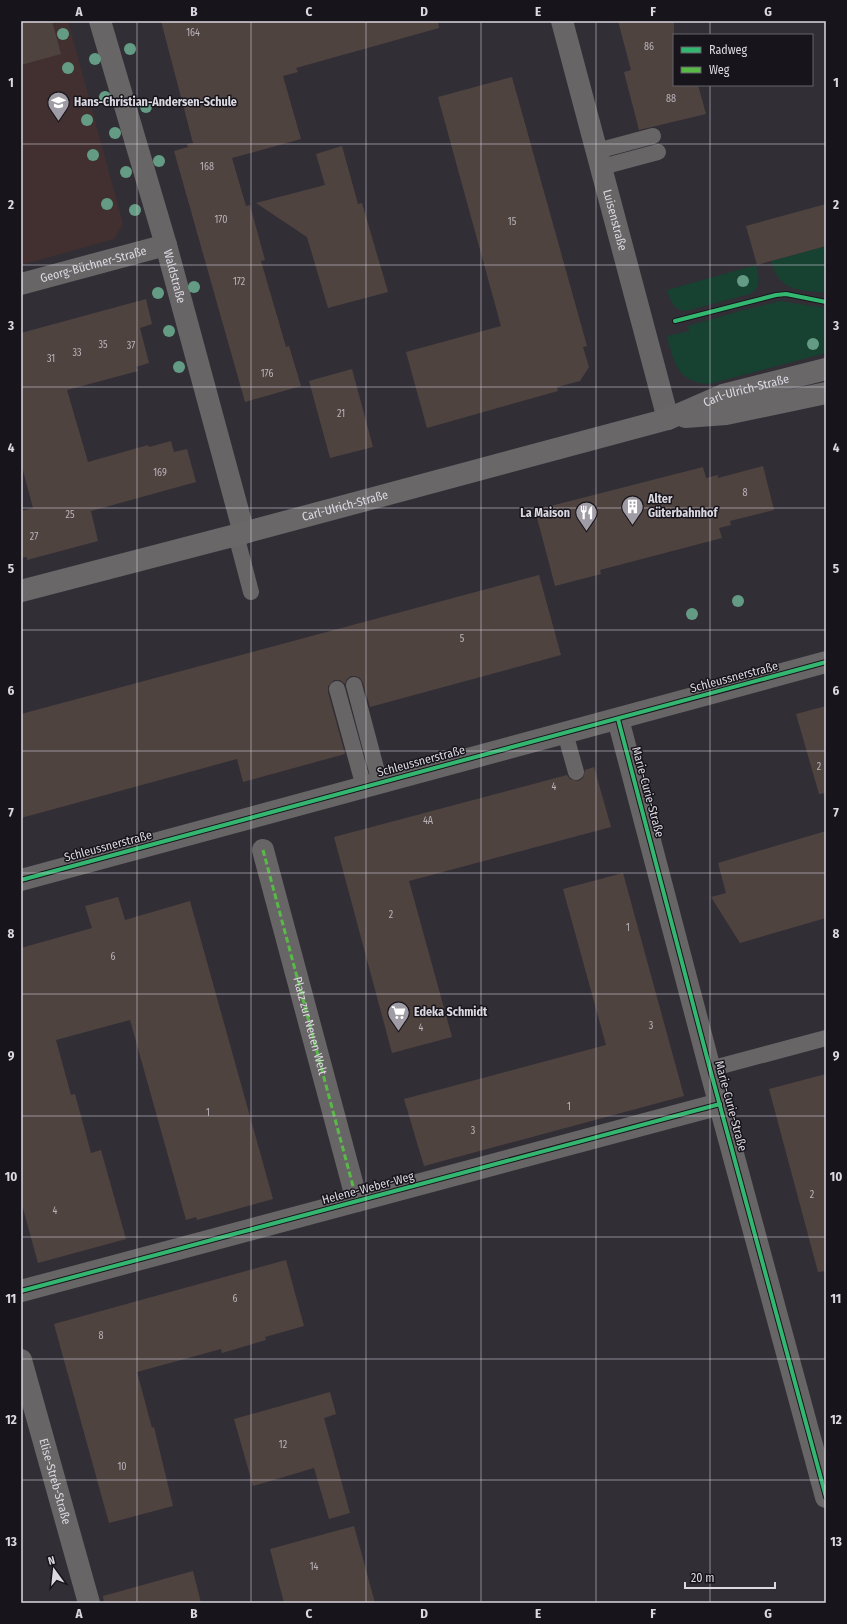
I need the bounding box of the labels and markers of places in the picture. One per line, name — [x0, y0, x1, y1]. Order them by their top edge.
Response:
school or university icon: Hans-Christian-Andersen-Schule — [45, 89, 71, 122]
place label: Hans-Christian-Andersen-Schule — [74, 95, 237, 109]
place label: Alter Güterbahnhof — [647, 492, 718, 520]
building icon: Alter Güterbahnhof — [619, 493, 645, 526]
restaurant icon: La Maison — [573, 500, 599, 533]
place label: La Maison — [520, 506, 570, 520]
supermarket icon: Edeka Schmidt — [386, 999, 412, 1032]
place label: Edeka Schmidt — [414, 1005, 488, 1019]

